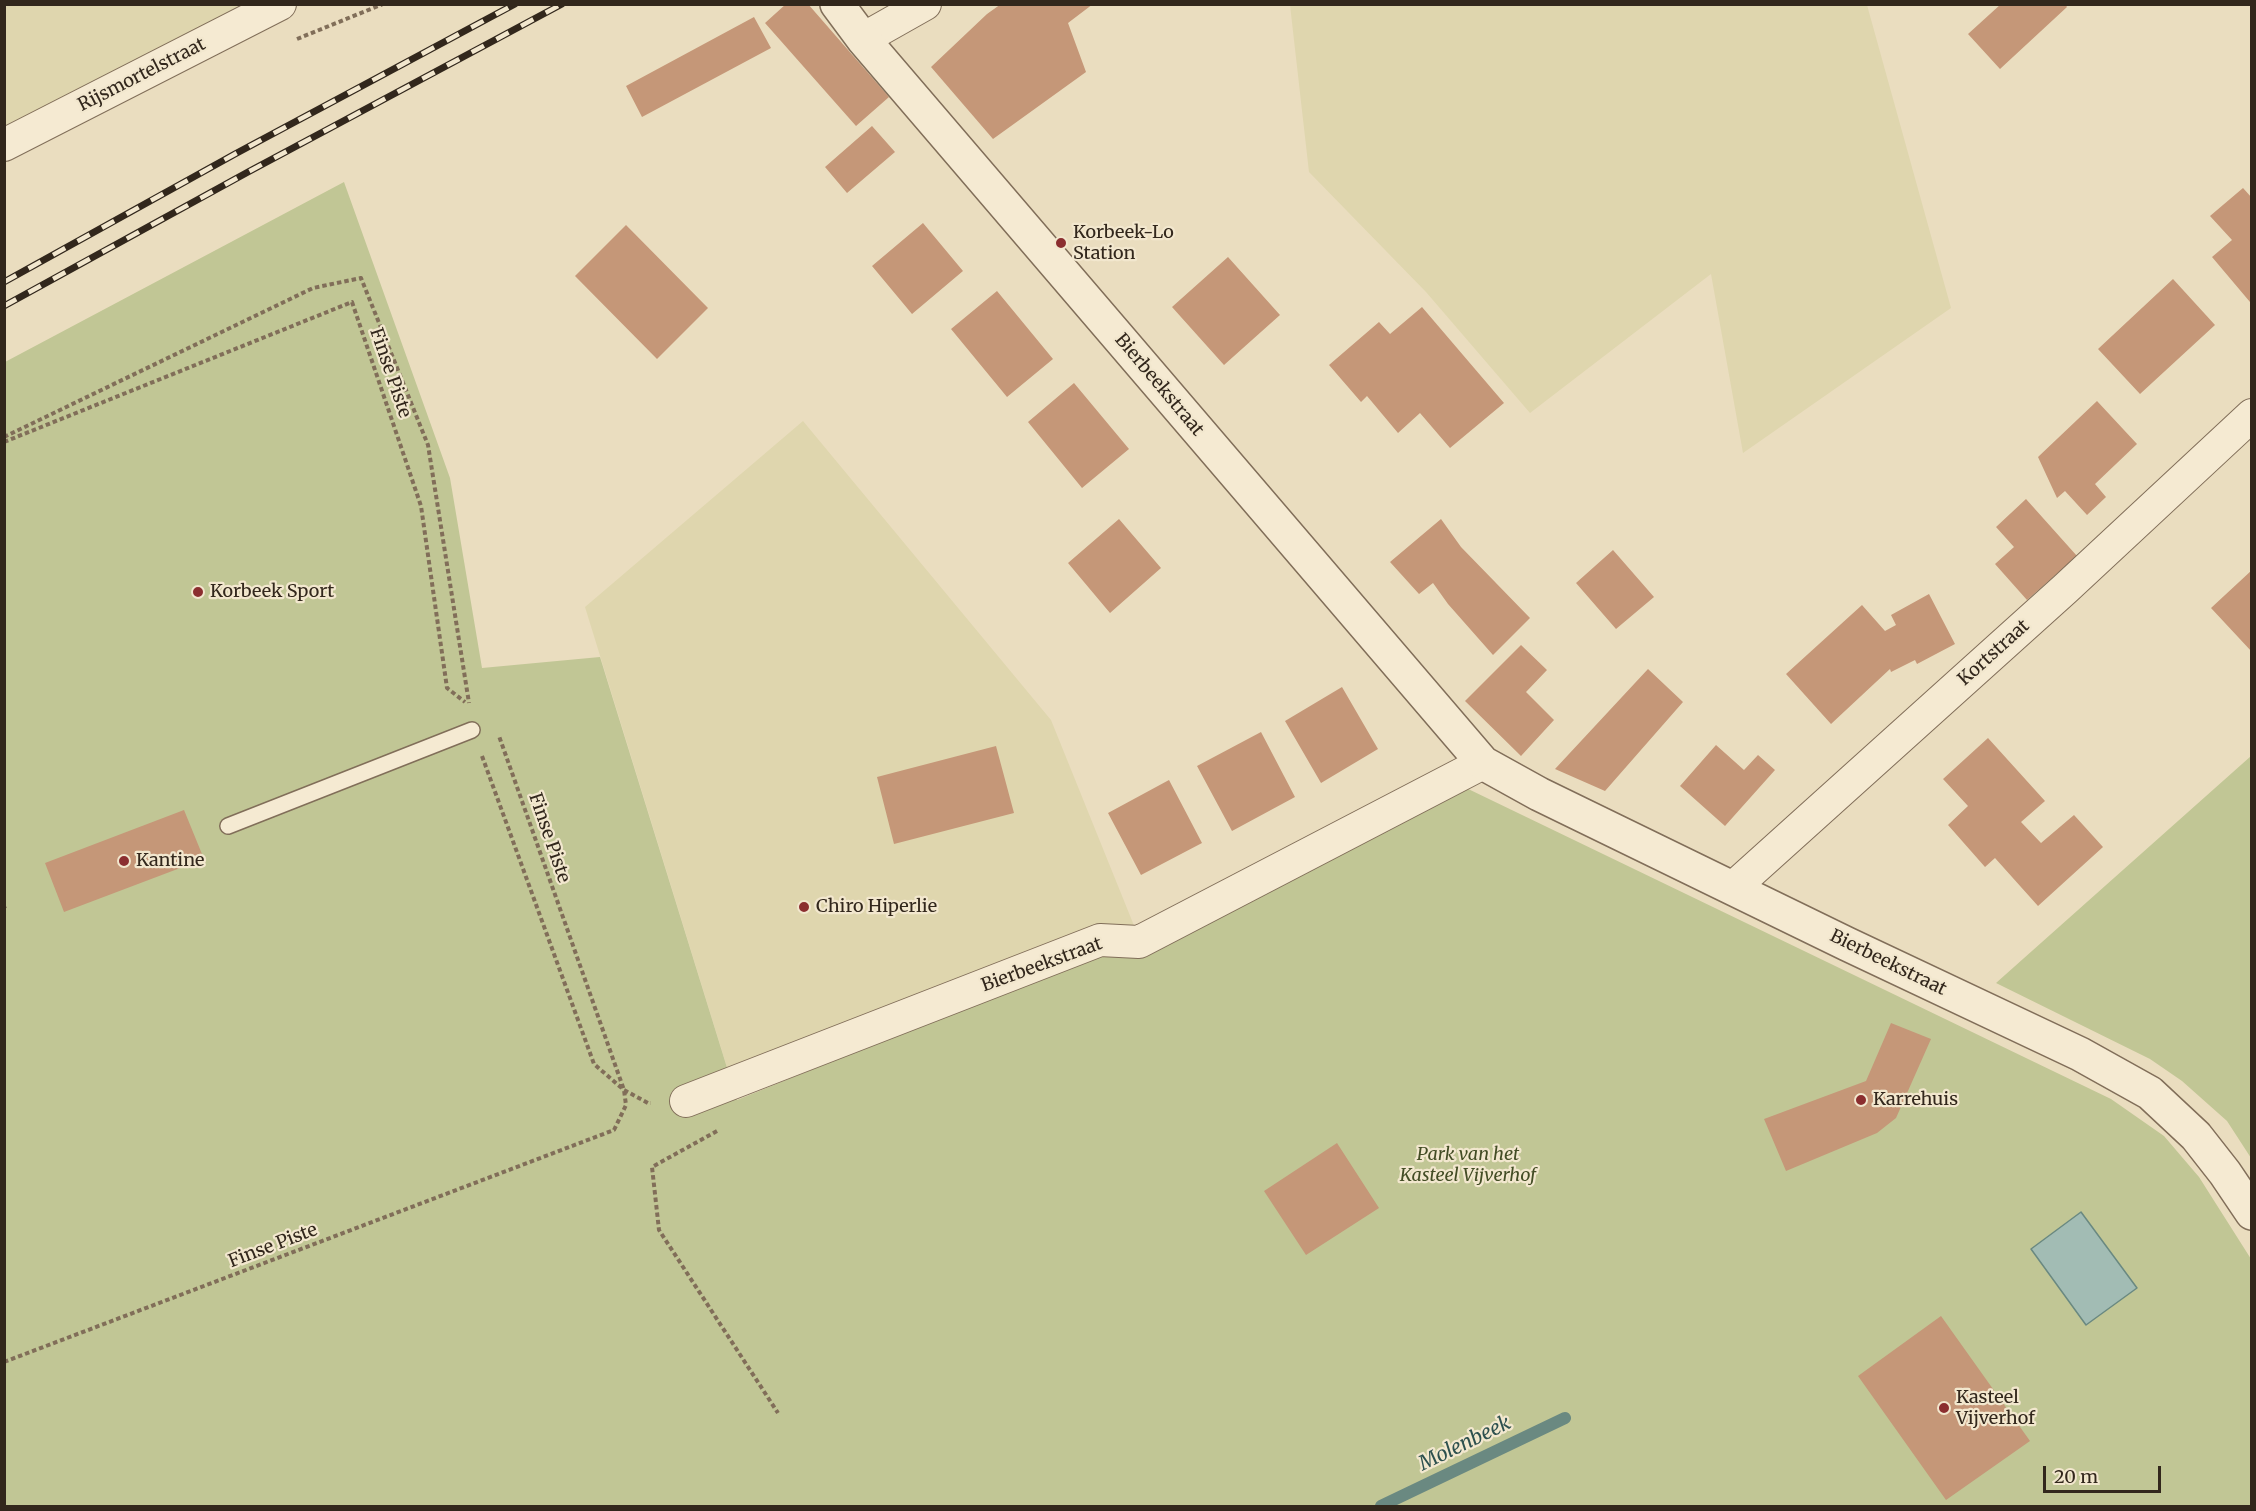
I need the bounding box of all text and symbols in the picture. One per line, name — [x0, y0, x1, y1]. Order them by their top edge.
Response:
street label: Rijsmortelstraat — [75, 34, 209, 116]
place label: Korbeek-Lo Station — [1073, 222, 1174, 264]
marker: Korbeek-Lo Station — [1054, 236, 1068, 250]
street label: Finse Piste — [365, 325, 415, 421]
street label: Bierbeekstraat — [1110, 329, 1208, 441]
place label: Korbeek Sport — [210, 581, 334, 603]
marker: Korbeek Sport — [191, 585, 205, 599]
street label: Kortstraat — [1954, 615, 2034, 691]
street label: Finse Piste — [524, 790, 574, 886]
place label: Kantine — [136, 850, 205, 872]
marker: Kantine — [117, 854, 131, 868]
place label: Chiro Hiperlie — [816, 896, 937, 918]
marker: Chiro Hiperlie — [797, 900, 811, 914]
street label: Bierbeekstraat — [1826, 925, 1950, 1001]
street label: Bierbeekstraat — [979, 933, 1105, 997]
place label: Karrehuis — [1873, 1089, 1958, 1111]
marker: Karrehuis — [1854, 1093, 1868, 1107]
park label: Park van het Kasteel Vijverhof — [1400, 1144, 1536, 1186]
street label: Finse Piste — [226, 1219, 320, 1273]
place label: Kasteel Vijverhof — [1956, 1387, 2035, 1430]
marker: Kasteel Vijverhof — [1937, 1401, 1951, 1415]
water label: Molenbeek — [1415, 1411, 1515, 1477]
scale bar — [2046, 1454, 2164, 1492]
text: 20 m — [2054, 1465, 2098, 1488]

